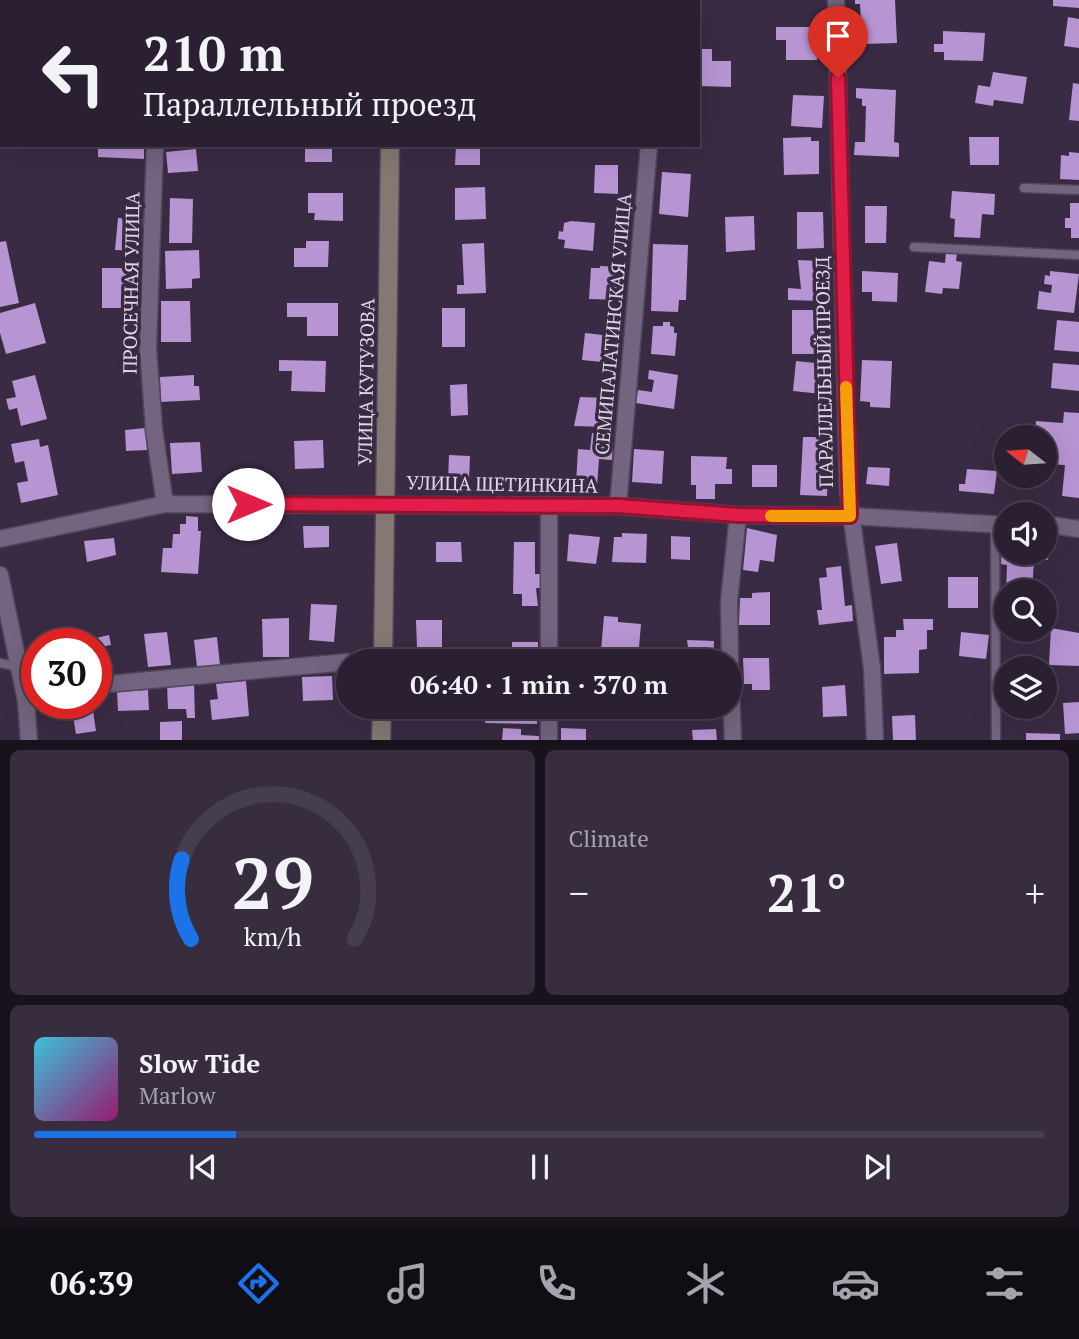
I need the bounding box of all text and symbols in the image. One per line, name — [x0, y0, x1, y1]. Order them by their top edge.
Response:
pin — [808, 6, 868, 78]
icon: arrive — [819, 17, 857, 55]
text: 210 m — [143, 20, 285, 85]
icon: left — [28, 28, 119, 119]
text: Параллельный проезд — [143, 83, 476, 125]
street label: ПРОСЕЧНАЯ УЛИЦА — [116, 192, 145, 374]
street label: СЕМИПАЛАТИНСКАЯ УЛИЦА — [589, 192, 636, 456]
street label: ПАРАЛЛЕЛЬНЫЙ ПРОЕЗД — [809, 256, 838, 488]
street label: УЛИЦА КУТУЗОВА — [352, 298, 379, 466]
north arrow — [994, 425, 1057, 488]
map controls — [994, 425, 1057, 719]
position arrow — [211, 467, 285, 541]
street label: УЛИЦА ЩЕТИНКИНА — [406, 469, 598, 498]
button: sound — [994, 502, 1057, 565]
button: search — [994, 579, 1057, 642]
speed limit sign: 30 — [21, 628, 112, 719]
button: layers — [994, 656, 1057, 719]
text: 06:40 · 1 min · 370 m — [410, 667, 668, 701]
text: Climate — [569, 823, 649, 854]
text: 29 — [231, 833, 313, 930]
text: 21° — [767, 858, 847, 927]
text: − — [569, 868, 589, 918]
text: + — [1025, 868, 1045, 918]
text: km/h — [243, 919, 301, 952]
text: Slow Tide — [139, 1046, 260, 1080]
text: Marlow — [139, 1080, 216, 1111]
icon: previous — [184, 1148, 222, 1186]
icon: pause — [521, 1148, 559, 1186]
icon: next — [858, 1148, 896, 1186]
icon: directions — [234, 1259, 283, 1308]
icon: music — [383, 1259, 432, 1308]
icon: phone — [532, 1259, 581, 1308]
icon: climate — [681, 1259, 730, 1308]
icon: car — [831, 1259, 880, 1308]
icon: filters — [980, 1259, 1029, 1308]
text: 06:39 — [50, 1262, 133, 1304]

